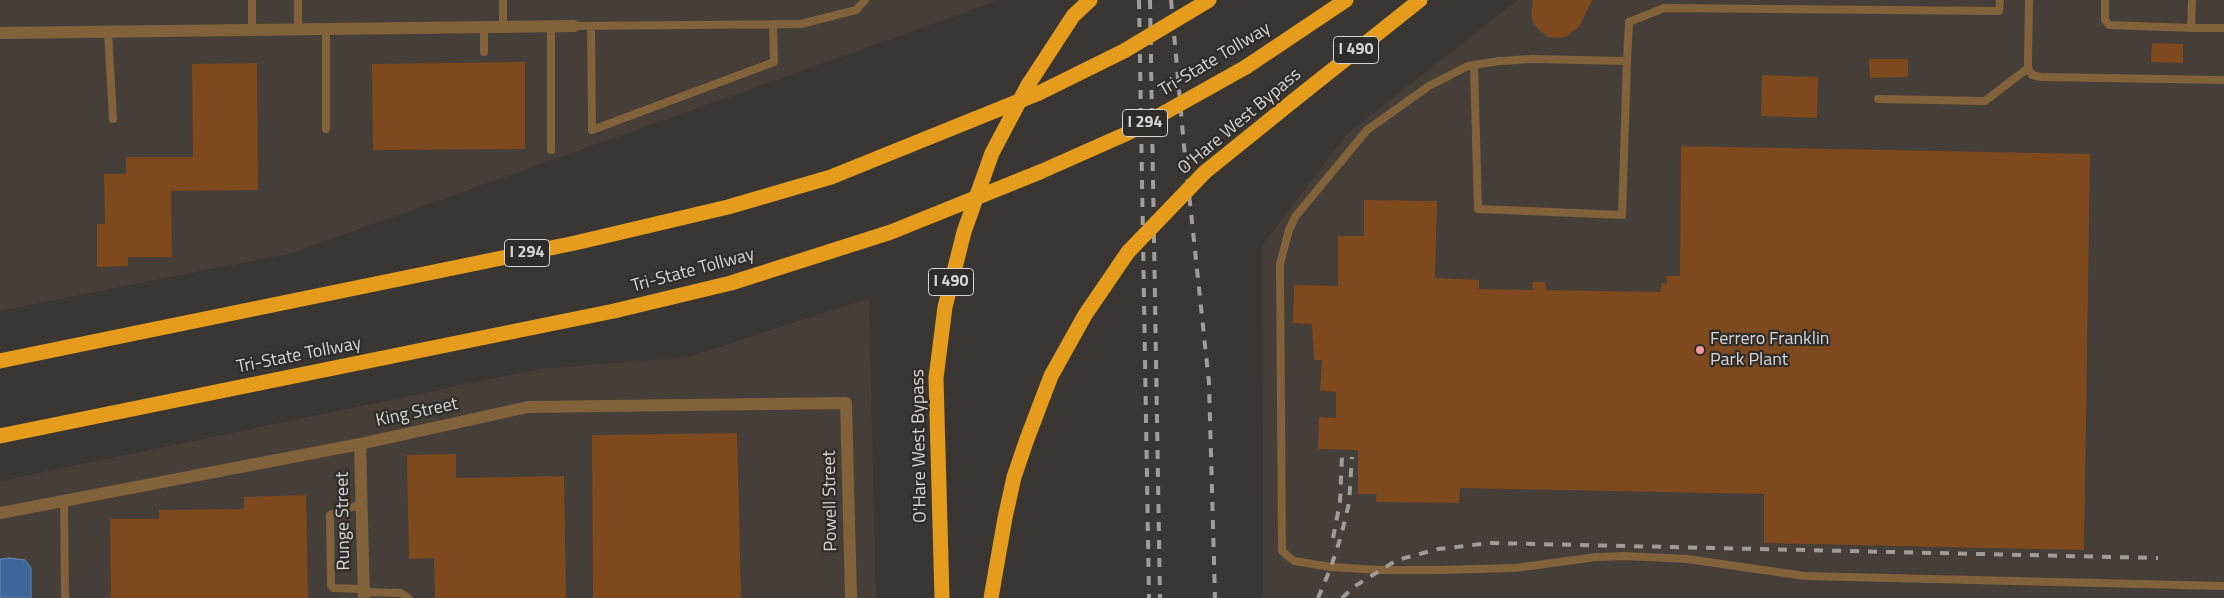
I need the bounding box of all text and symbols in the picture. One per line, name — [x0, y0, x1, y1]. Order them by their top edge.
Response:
street label: Tri-State Tollway — [1155, 18, 1275, 102]
road number: I 490 — [1334, 36, 1378, 64]
street label: O'Hare West Bypass — [1174, 64, 1306, 180]
road number: I 294 — [1122, 110, 1168, 136]
road number: I 294 — [504, 240, 550, 266]
street label: Tri-State Tollway — [629, 244, 757, 298]
road number: I 490 — [928, 268, 974, 296]
place label: Ferrero Franklin Park Plant — [1710, 329, 1830, 372]
street label: Tri-State Tollway — [235, 333, 363, 379]
marker: Ferrero Franklin Park Plant — [1694, 344, 1706, 356]
street label: O'Hare West Bypass — [908, 369, 932, 523]
street label: King Street — [374, 394, 460, 432]
street label: Powell Street — [819, 450, 843, 552]
street label: Runge Street — [332, 471, 356, 571]

